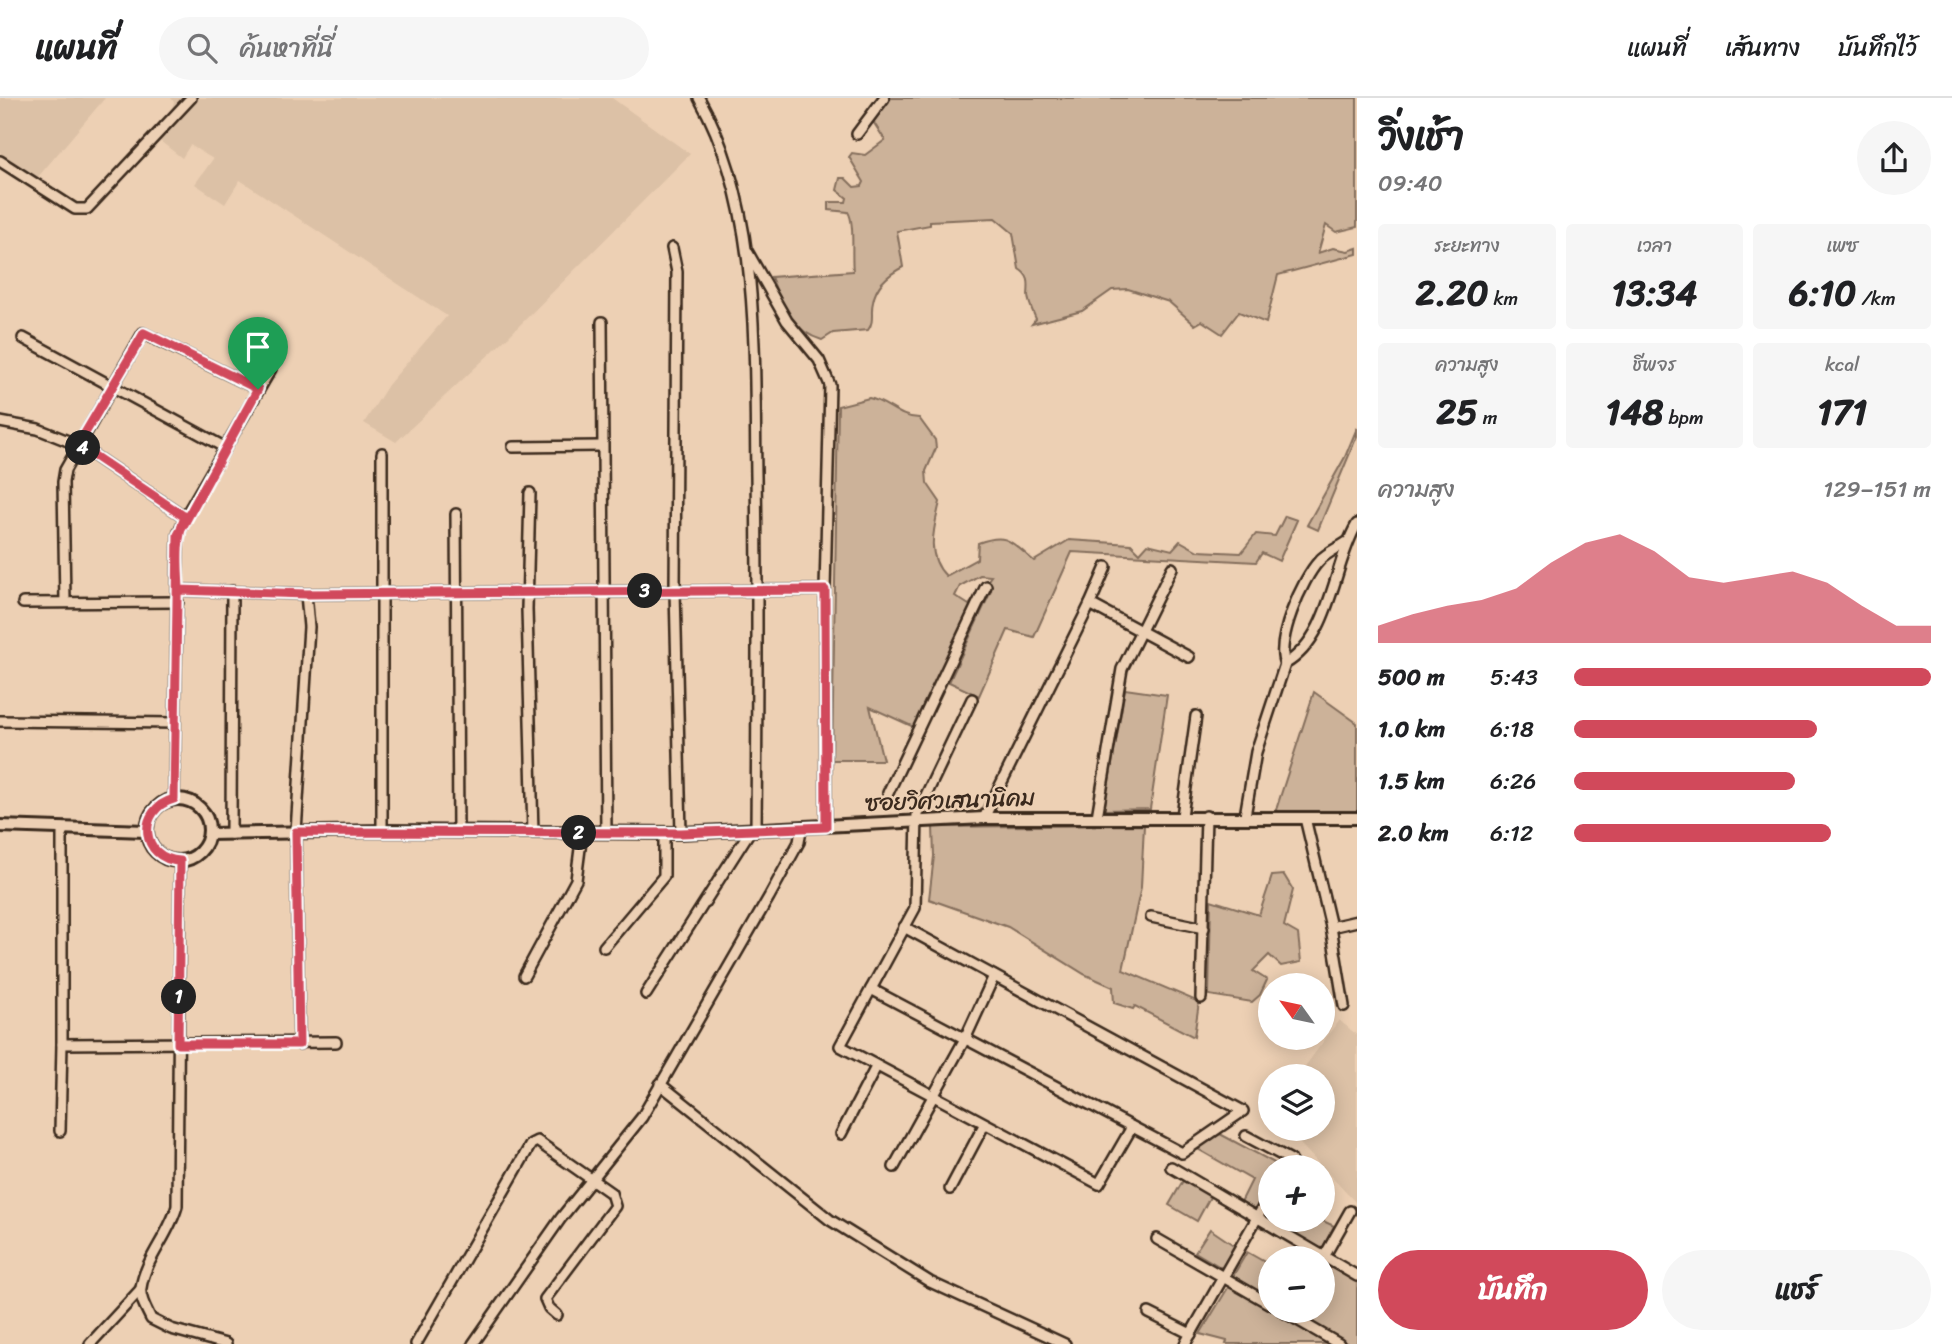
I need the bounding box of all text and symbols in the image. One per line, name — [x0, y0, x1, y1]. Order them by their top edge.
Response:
search box — [159, 17, 649, 80]
text: แผนที่ — [35, 19, 117, 77]
text: ค้นหาที่นี่ — [239, 25, 333, 71]
text: แผนที่ — [1627, 27, 1687, 69]
text: เส้นทาง — [1725, 27, 1800, 69]
text: บันทึกไว้ — [1838, 27, 1917, 69]
icon: search — [183, 29, 221, 67]
text: วิ่งเช้า — [1378, 103, 1464, 170]
button: share — [1857, 121, 1931, 195]
text: 09:40 — [1378, 163, 1443, 204]
text: ระยะทาง — [1434, 229, 1499, 262]
text: เวลา — [1637, 229, 1672, 262]
text: เพซ — [1826, 229, 1858, 262]
text: 2.20 — [1415, 262, 1489, 324]
text: 13:34 — [1612, 262, 1697, 324]
text: 6:10 — [1789, 262, 1856, 324]
text: km — [1489, 282, 1518, 315]
text: /km — [1856, 282, 1895, 315]
pin — [228, 317, 288, 389]
icon: arrive — [239, 328, 277, 366]
text: ความสูง — [1435, 348, 1498, 381]
text: ชีพจร — [1633, 348, 1676, 381]
text: kcal — [1825, 348, 1859, 381]
text: 25 — [1436, 381, 1478, 443]
text: 148 — [1605, 381, 1663, 443]
text: 171 — [1817, 381, 1867, 443]
text: m — [1478, 401, 1497, 434]
text: bpm — [1663, 401, 1703, 434]
pin: 4 — [66, 430, 100, 466]
text: 4 — [77, 431, 88, 464]
text: ความสูง — [1378, 469, 1454, 510]
text: 129–151 m — [1823, 469, 1931, 510]
pin: 3 — [628, 574, 662, 608]
text: 3 — [639, 574, 650, 607]
text: 500 m — [1378, 657, 1445, 698]
text: 5:43 — [1490, 657, 1538, 698]
text: 1.0 km — [1378, 709, 1445, 750]
text: 6:18 — [1490, 709, 1534, 750]
text: 1.5 km — [1378, 761, 1445, 802]
text: 6:26 — [1490, 761, 1536, 802]
street label: ซอยวิศวเสนานิคม — [864, 777, 1036, 824]
text: 2.0 km — [1378, 813, 1449, 854]
text: 6:12 — [1490, 813, 1533, 854]
pin: 2 — [562, 816, 596, 850]
text: 2 — [573, 816, 584, 849]
north arrow — [1258, 973, 1335, 1050]
map controls — [1258, 973, 1335, 1323]
pin: 1 — [162, 979, 196, 1014]
text: 1 — [174, 980, 183, 1013]
button: layers — [1258, 1064, 1335, 1141]
button: + — [1258, 1155, 1335, 1232]
button: − — [1258, 1246, 1335, 1323]
button: บันทึก — [1378, 1250, 1648, 1330]
button: แชร์ — [1662, 1250, 1931, 1330]

